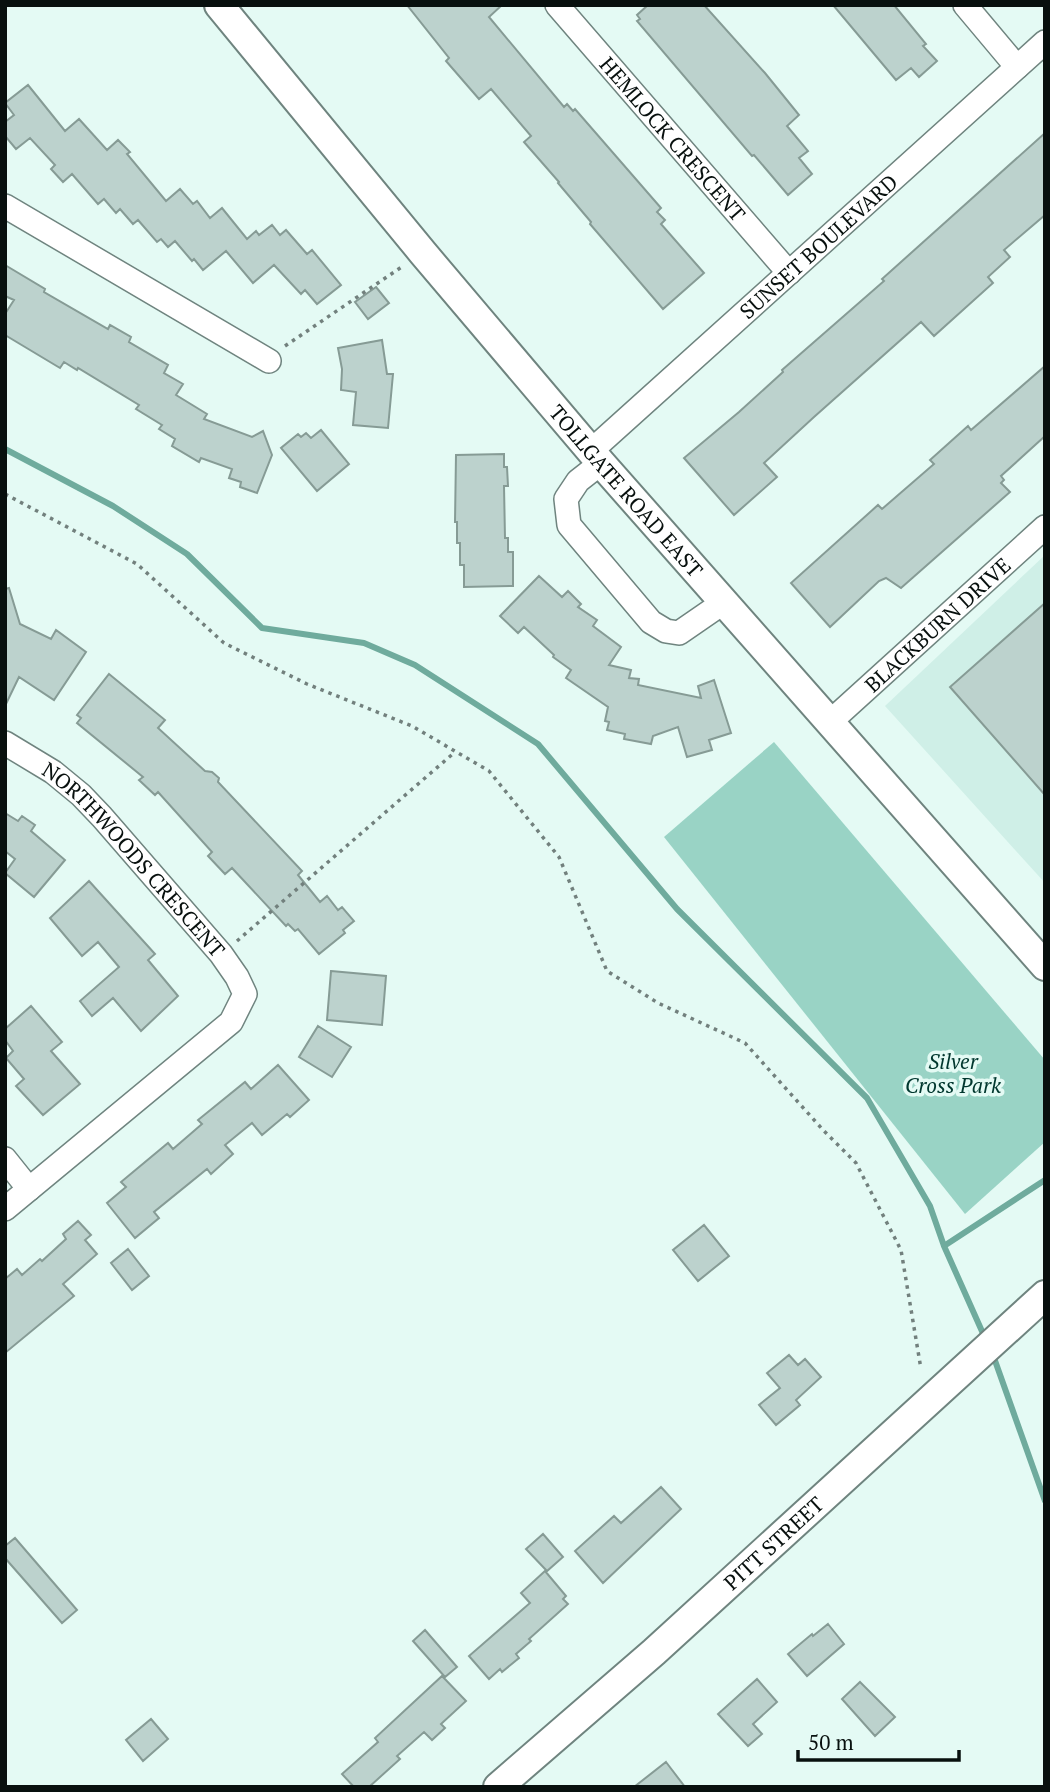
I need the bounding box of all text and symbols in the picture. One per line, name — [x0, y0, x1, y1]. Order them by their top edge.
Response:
street label: HEMLOCK CRESCENT — [594, 51, 752, 227]
street label: SUNSET BOULEVARD — [733, 168, 903, 325]
street label: TOLLGATE ROAD EAST — [543, 399, 709, 583]
street label: BLACKBURN DRIVE — [858, 551, 1016, 698]
street label: NORTHWOODS CRESCENT — [37, 755, 231, 963]
park label: Silver Cross Park — [905, 1047, 1002, 1099]
street label: PITT STREET — [717, 1490, 829, 1596]
scale bar — [798, 1718, 959, 1762]
text: 50 m — [808, 1728, 854, 1756]

